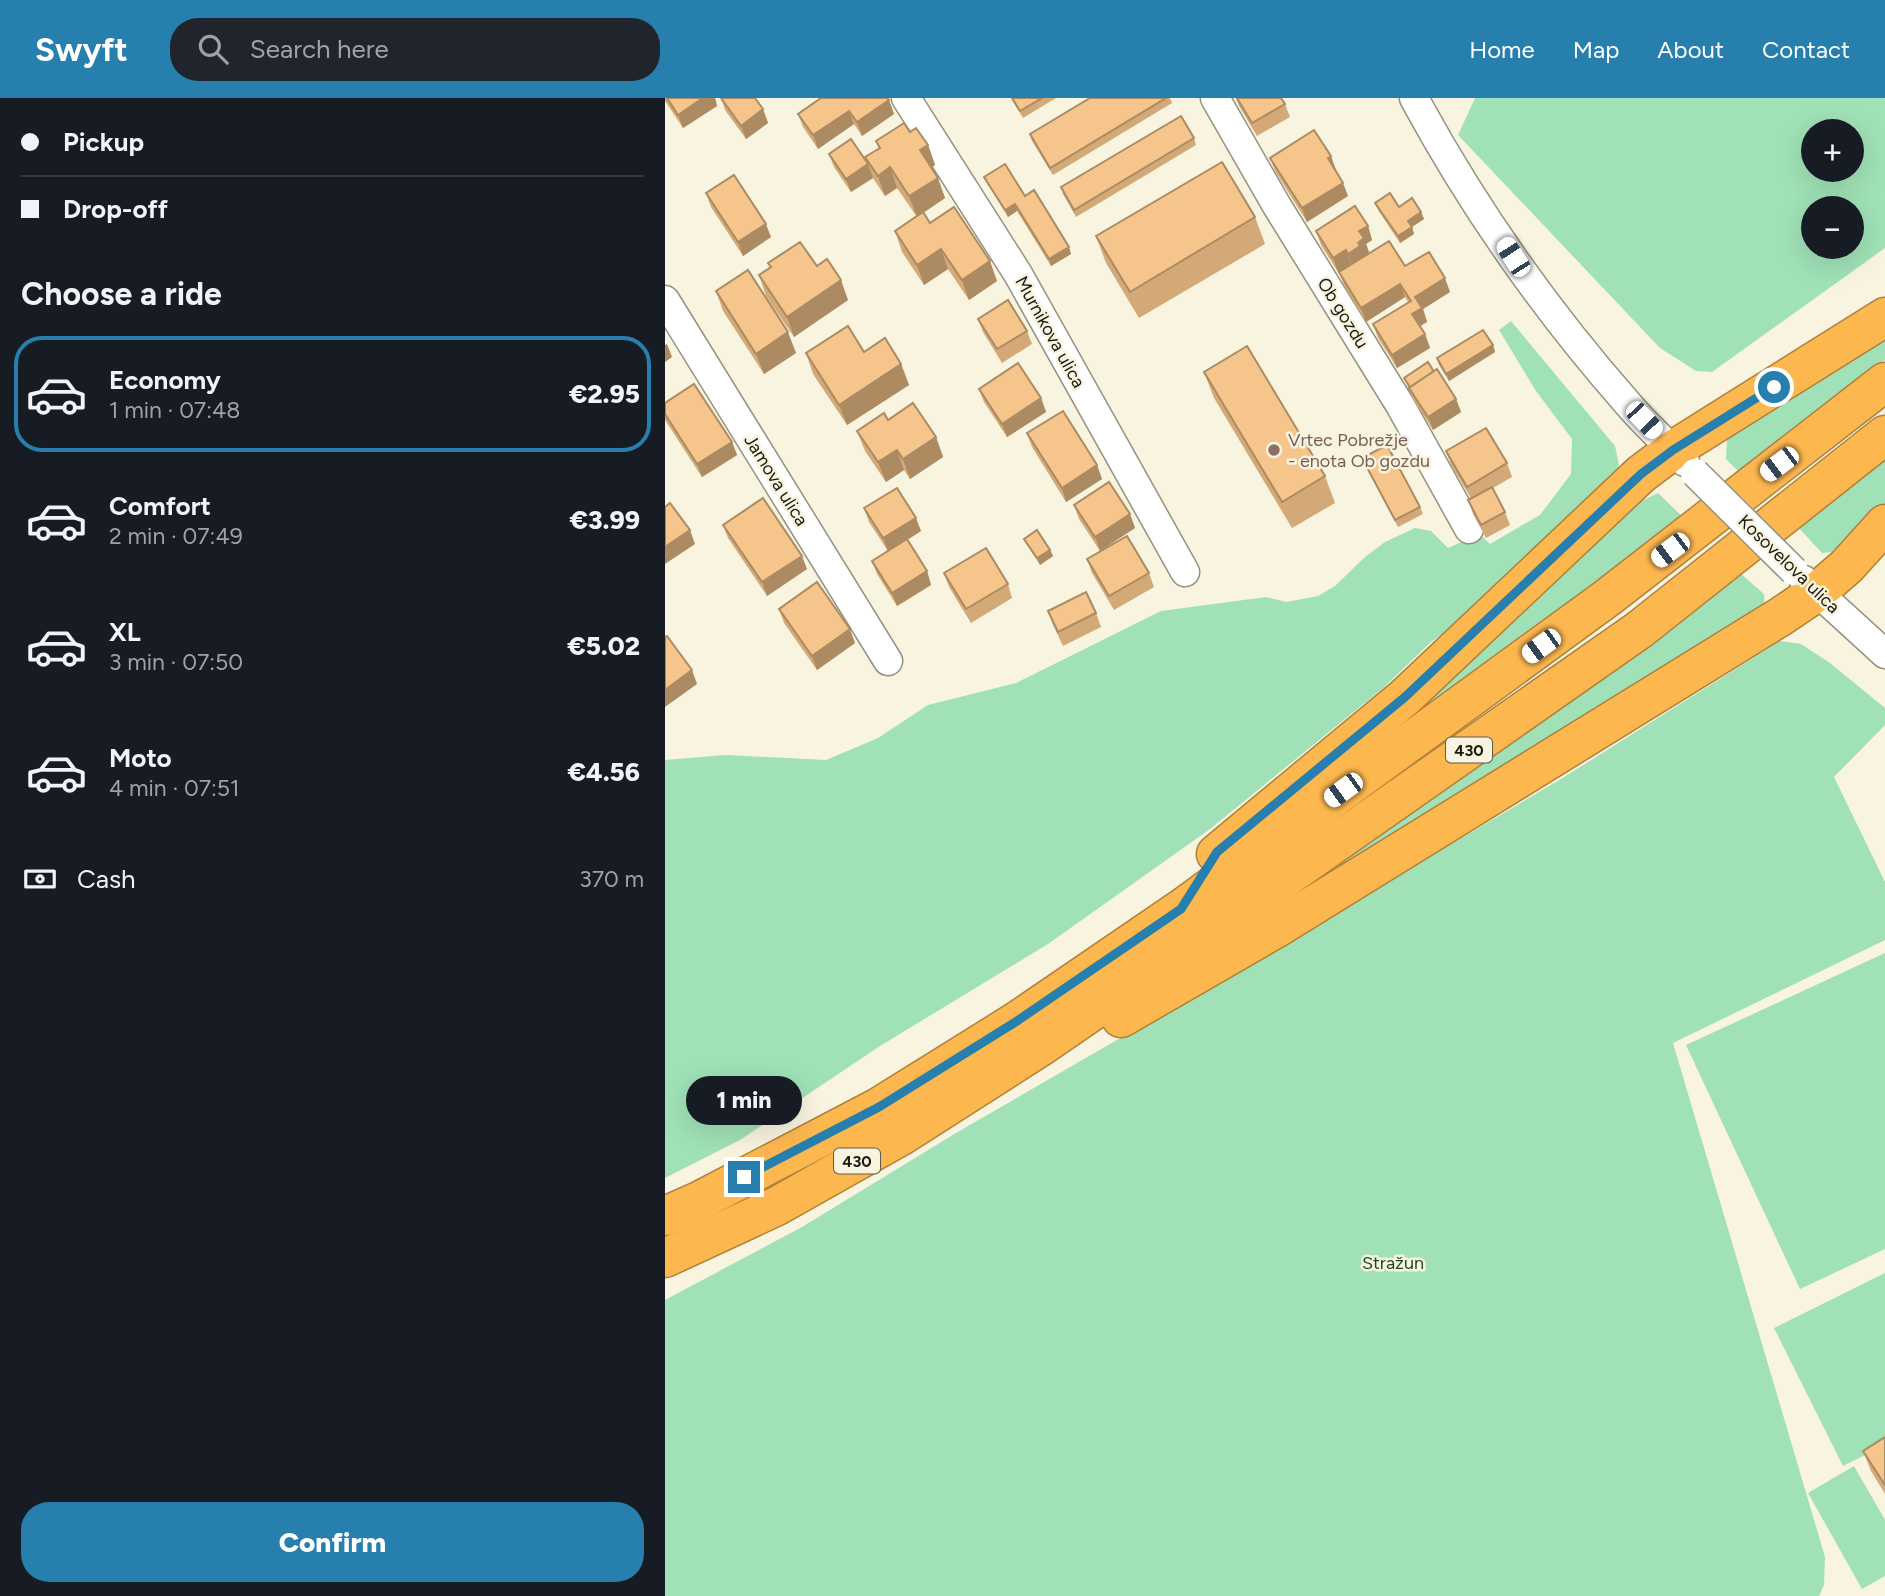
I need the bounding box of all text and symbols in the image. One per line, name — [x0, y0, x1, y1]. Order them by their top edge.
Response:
search box — [170, 18, 660, 81]
text: Swyft — [35, 30, 128, 69]
icon: search — [194, 30, 232, 68]
text: Search here — [250, 33, 389, 65]
text: Home — [1469, 35, 1535, 64]
text: Map — [1573, 35, 1619, 64]
text: About — [1657, 35, 1724, 64]
text: Contact — [1762, 35, 1850, 64]
map controls — [1801, 119, 1864, 259]
button: + — [1801, 119, 1864, 182]
text: Pickup — [63, 126, 144, 158]
text: Drop-off — [63, 193, 168, 225]
button: − — [1801, 196, 1864, 259]
car — [1493, 234, 1534, 280]
street label: Murnikova ulica — [1010, 272, 1090, 392]
street label: Ob gozdu — [1313, 274, 1373, 352]
text: Choose a ride — [21, 275, 222, 313]
icon: car — [25, 363, 88, 426]
text: Economy — [109, 364, 221, 396]
route start — [1758, 371, 1790, 403]
text: €2.95 — [569, 378, 640, 410]
text: 1 min · 07:48 — [109, 396, 240, 424]
car — [1622, 398, 1667, 442]
place label: Vrtec Pobrežje - enota Ob gozdu — [1288, 429, 1430, 472]
street label: Jamova ulica — [739, 430, 813, 530]
marker: Vrtec Pobrežje - enota Ob gozdu — [1266, 442, 1282, 458]
car — [1756, 443, 1803, 485]
icon: car — [25, 489, 88, 552]
text: Comfort — [109, 490, 211, 522]
text: €3.99 — [570, 504, 640, 536]
street label: Kosovelova ulica — [1734, 510, 1844, 618]
text: 2 min · 07:49 — [109, 522, 243, 550]
car — [1647, 529, 1694, 571]
icon: car — [25, 615, 88, 678]
text: XL — [109, 616, 141, 648]
car — [1518, 625, 1565, 667]
text: €5.02 — [567, 630, 640, 662]
text: 3 min · 07:50 — [109, 648, 243, 676]
road number: 430 — [1446, 737, 1492, 762]
icon: car — [25, 741, 88, 804]
text: Moto — [109, 742, 172, 774]
text: €4.56 — [568, 756, 640, 788]
car — [1320, 769, 1367, 811]
text: 4 min · 07:51 — [109, 774, 240, 802]
icon: cash — [21, 860, 59, 898]
text: Cash — [77, 863, 136, 895]
text: 370 m — [579, 865, 644, 893]
callout: 1 min — [686, 1076, 802, 1124]
text: 1 min — [717, 1086, 771, 1114]
road number: 430 — [834, 1148, 880, 1174]
route end — [728, 1161, 760, 1193]
park label: Stražun — [1362, 1252, 1424, 1274]
button: Confirm — [21, 1502, 644, 1582]

